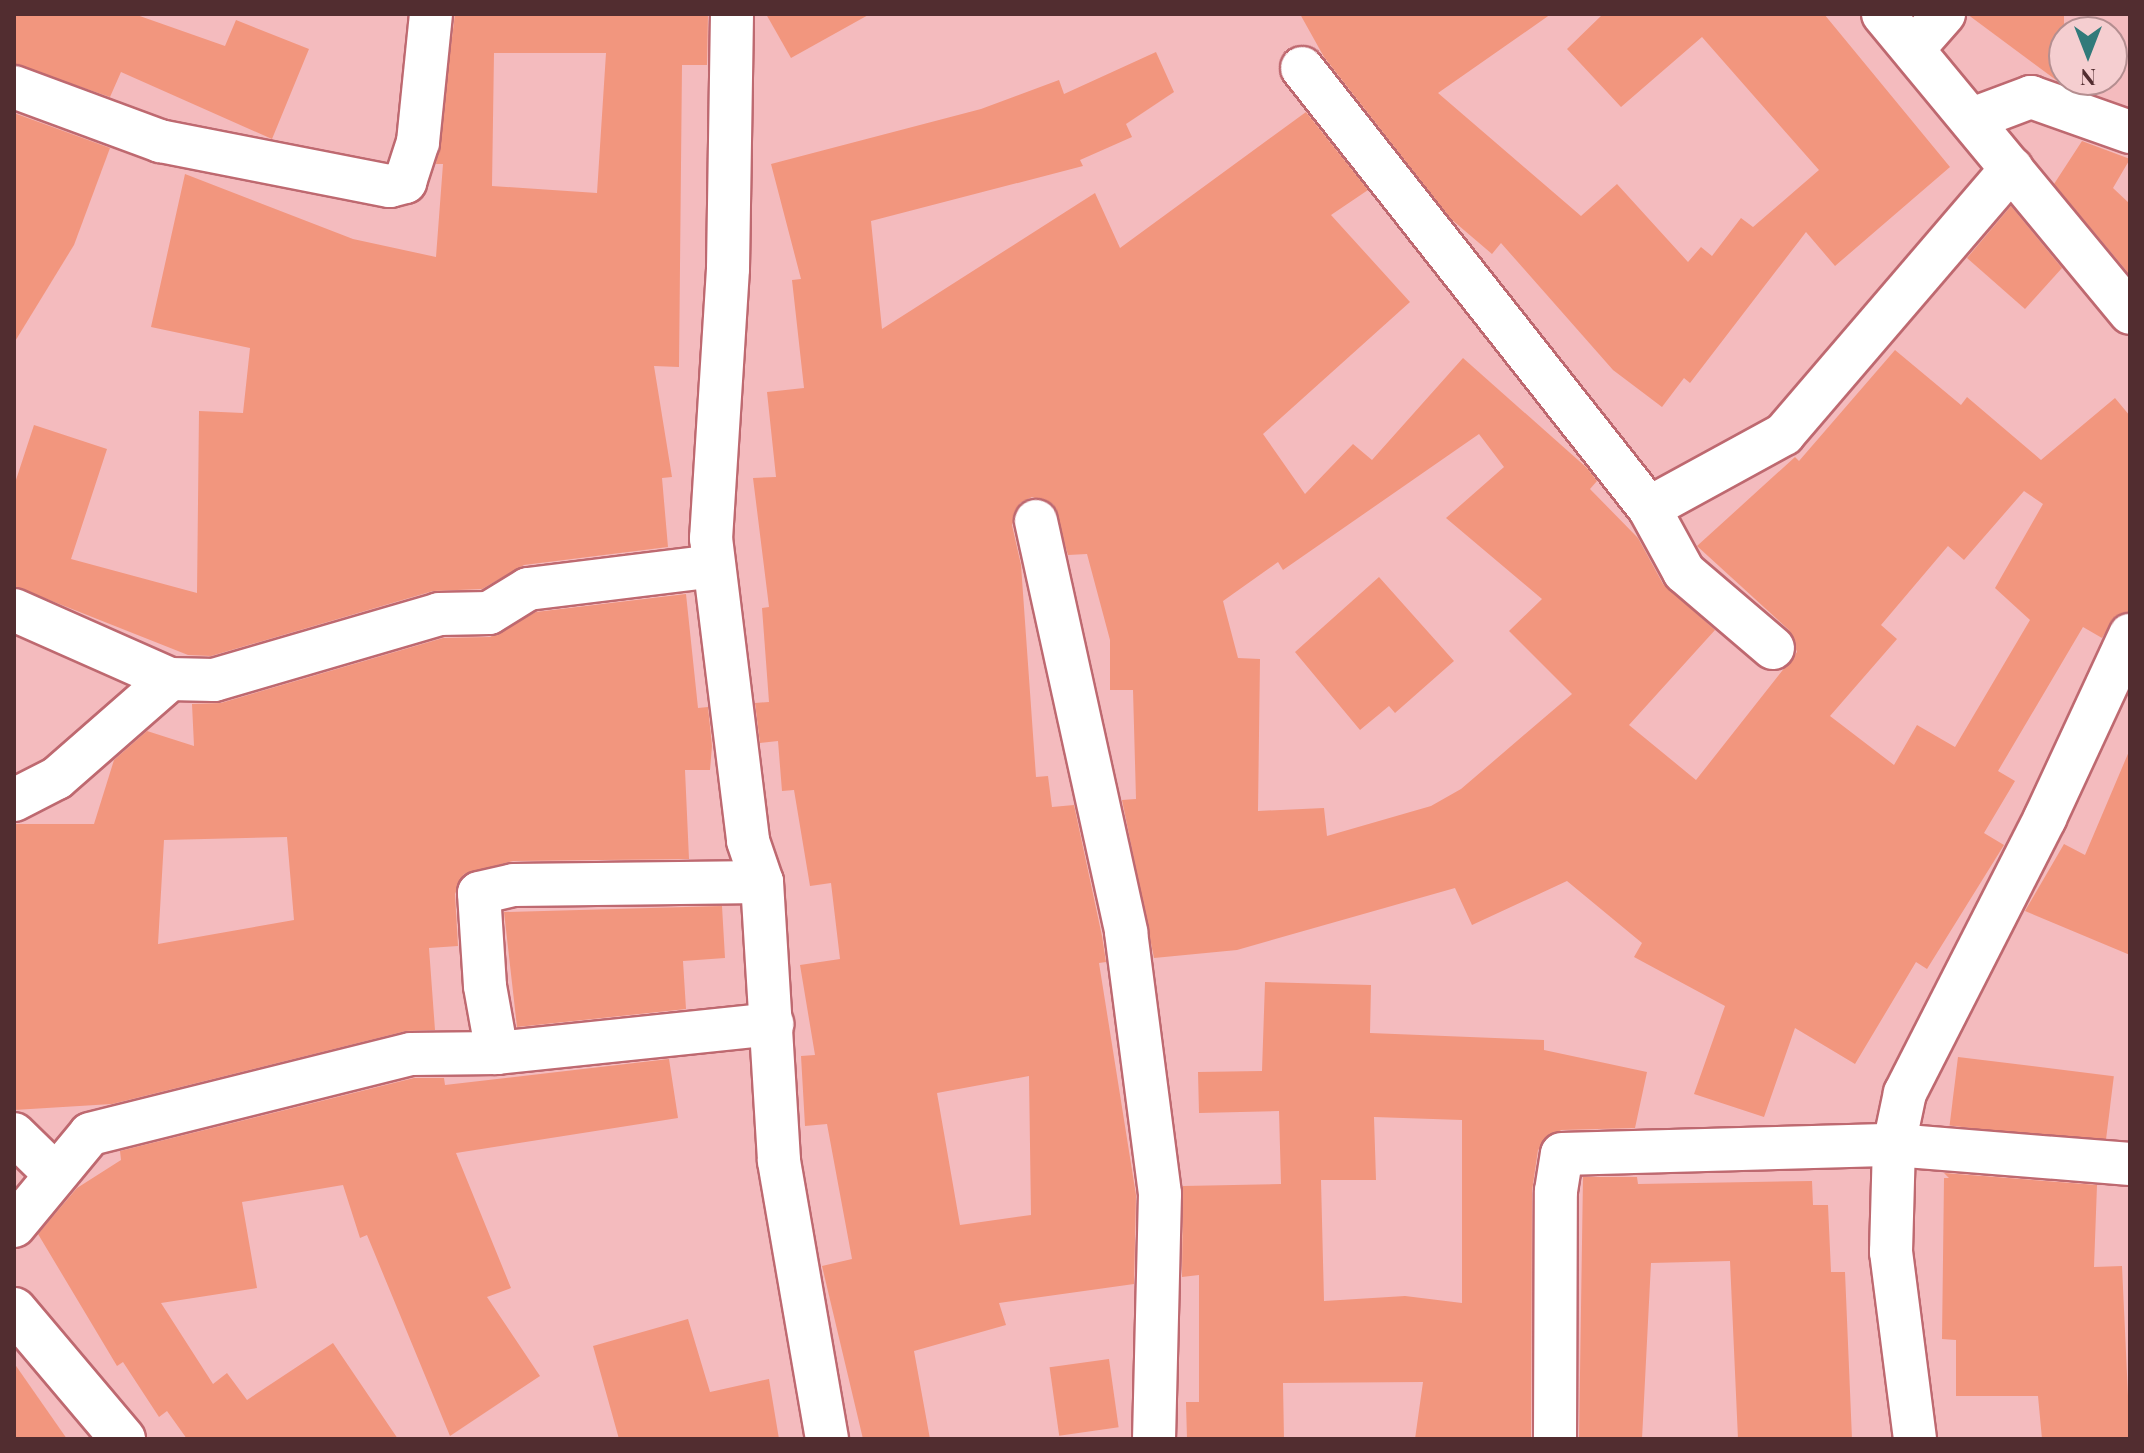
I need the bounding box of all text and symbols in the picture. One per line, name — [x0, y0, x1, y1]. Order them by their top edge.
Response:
north arrow — [2048, 16, 2128, 96]
text: N — [2080, 63, 2096, 93]

